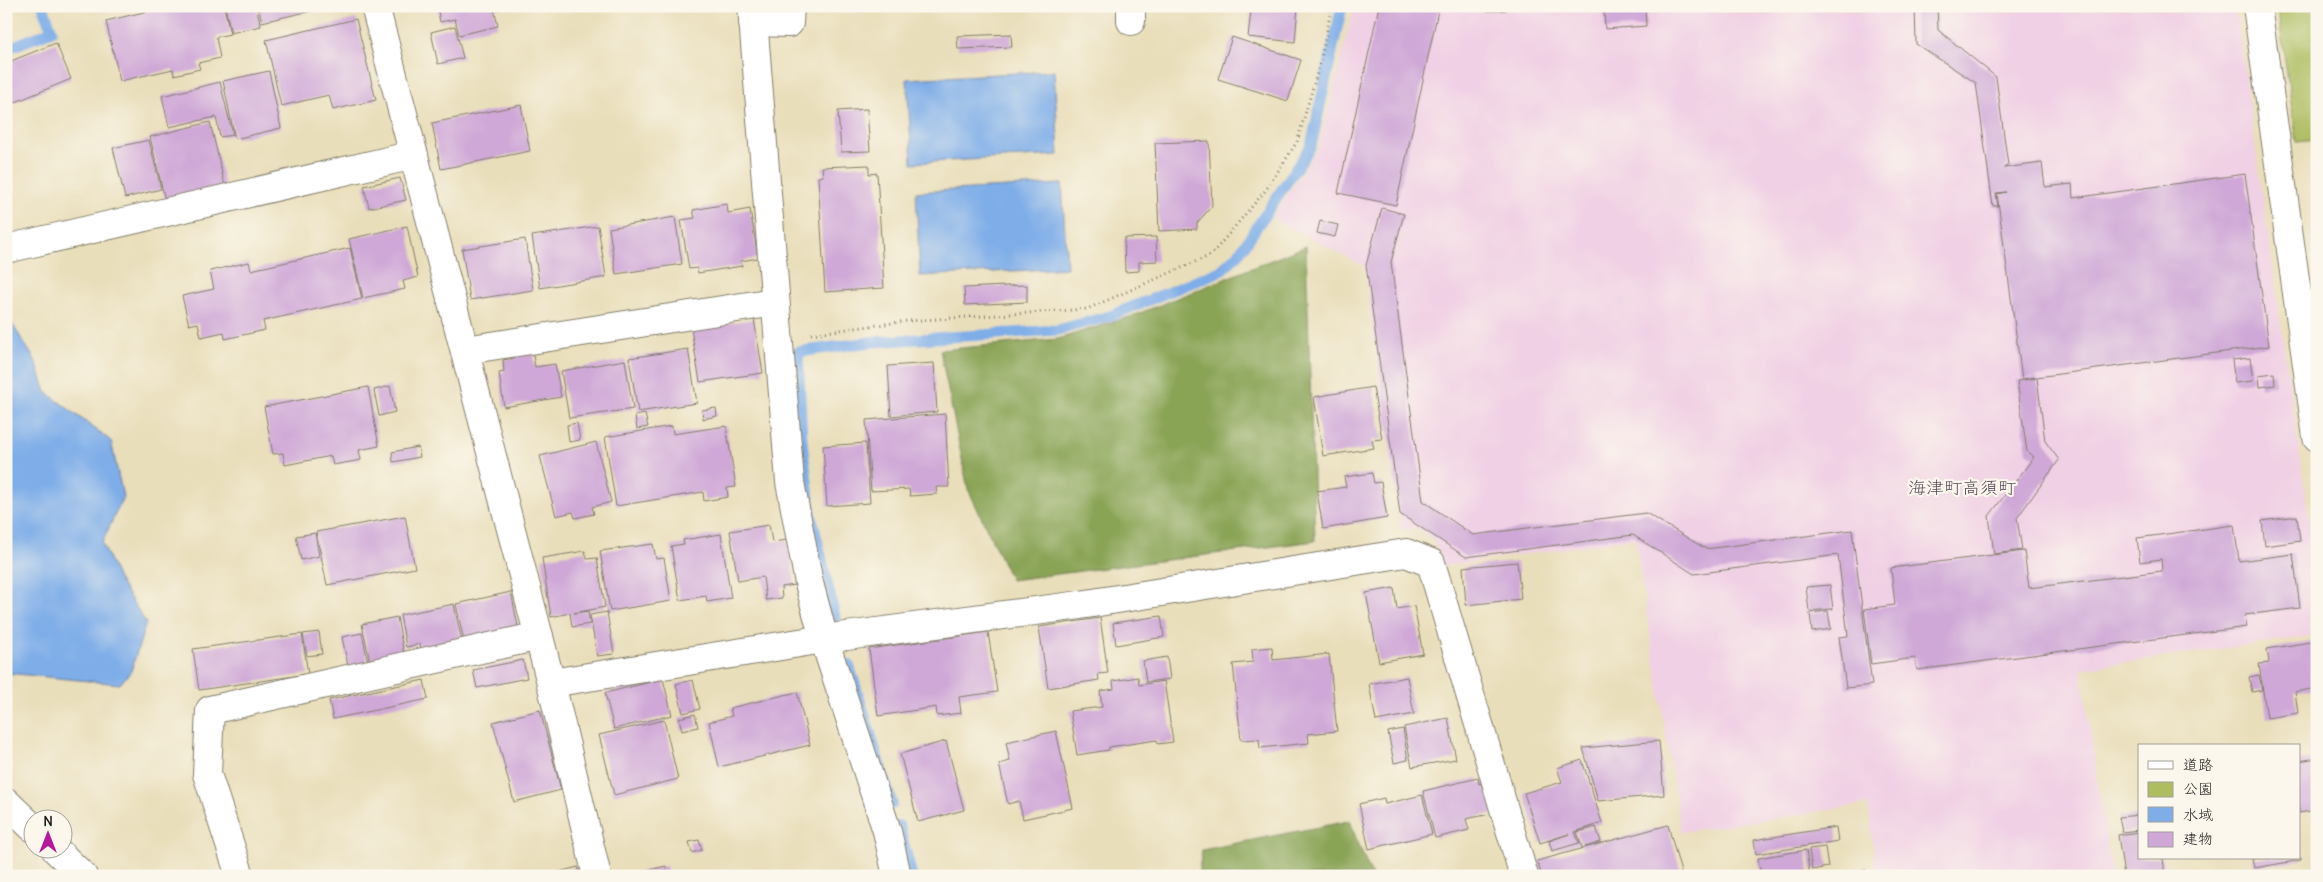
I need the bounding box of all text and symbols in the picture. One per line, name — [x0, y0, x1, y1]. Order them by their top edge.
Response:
district label: 海津町高須町 — [1908, 476, 2016, 499]
legend — [2138, 744, 2300, 860]
text: 道路 — [2183, 755, 2213, 774]
text: 公園 — [2183, 779, 2213, 798]
text: 水域 — [2183, 805, 2213, 824]
north arrow — [22, 810, 72, 860]
text: N — [43, 812, 53, 830]
text: 建物 — [2183, 829, 2213, 848]

